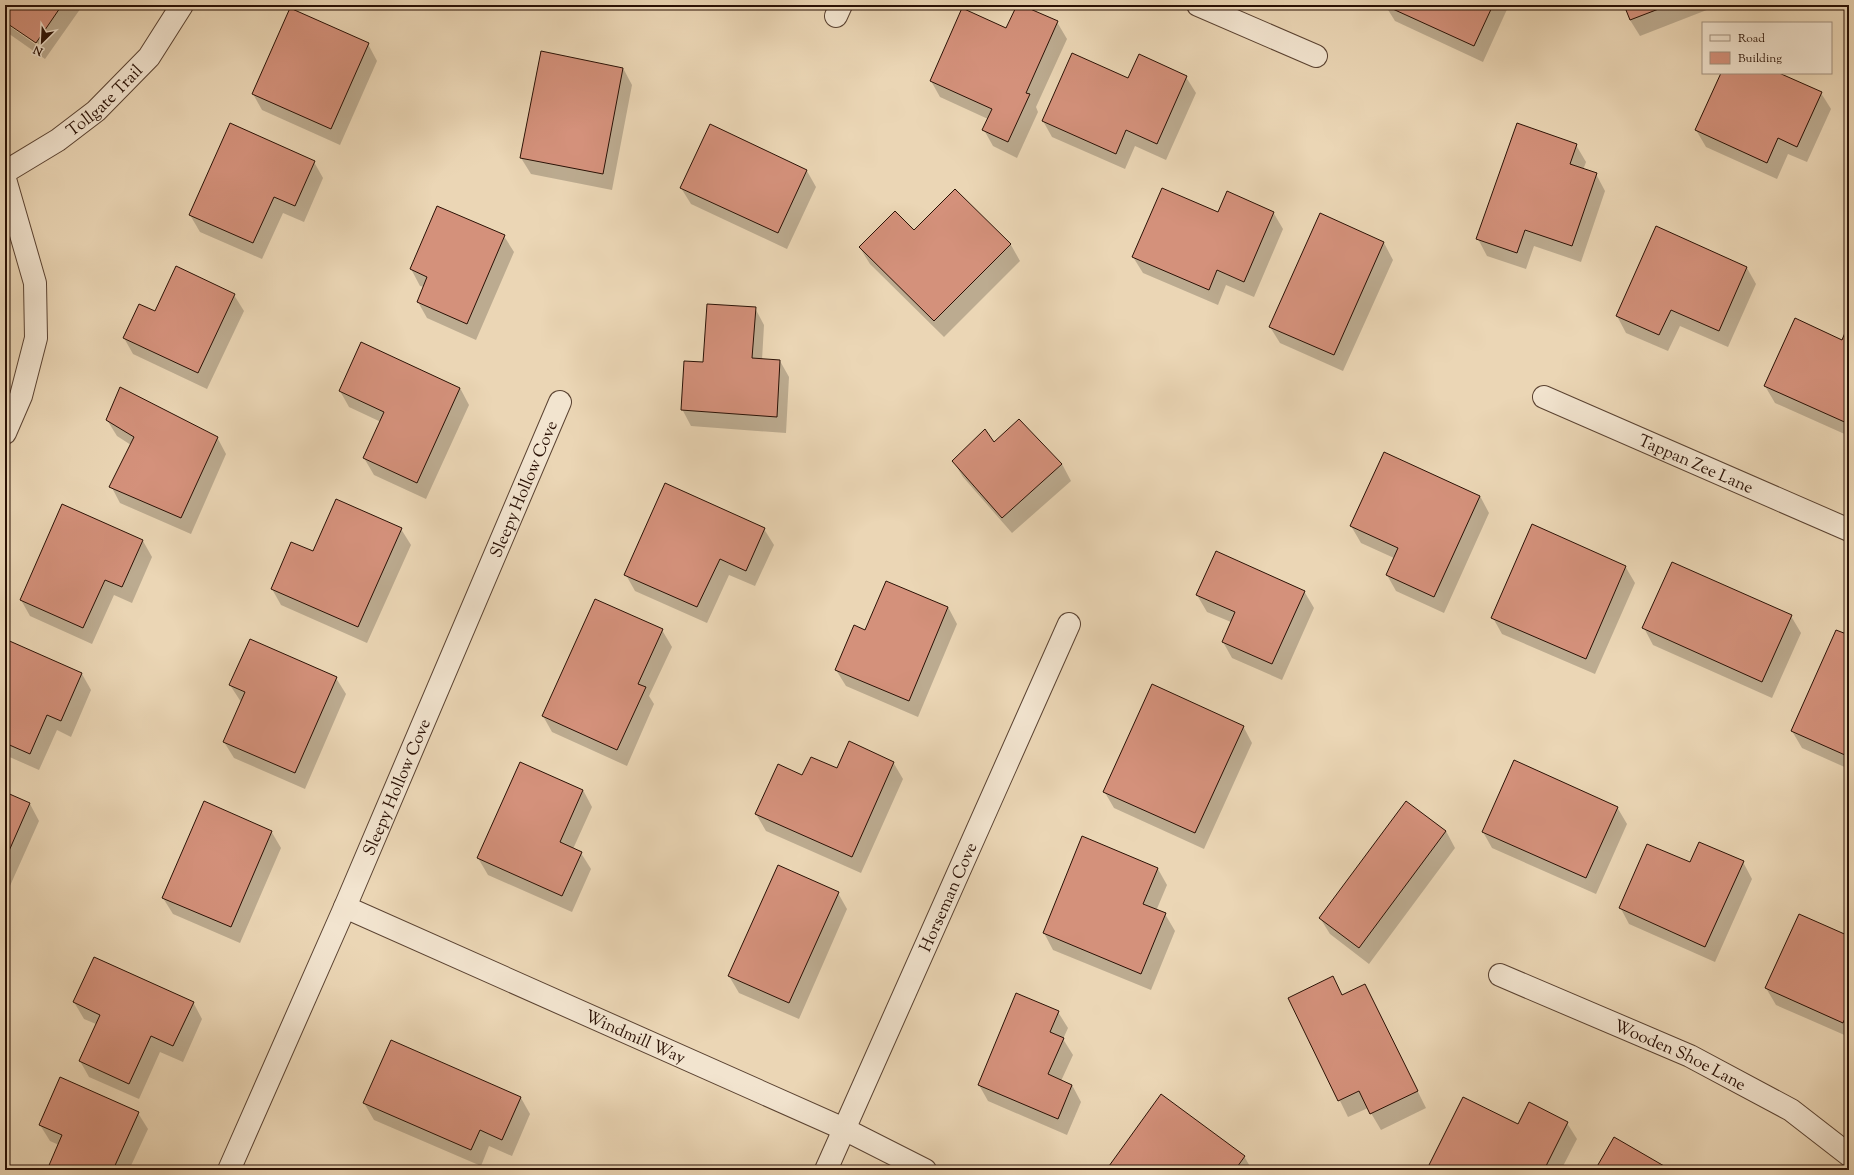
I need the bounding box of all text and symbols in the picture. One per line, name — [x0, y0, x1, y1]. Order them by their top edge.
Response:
north arrow — [22, 22, 62, 62]
legend — [1702, 22, 1832, 74]
text: Road — [1738, 30, 1765, 48]
text: N — [31, 41, 47, 60]
text: Building — [1738, 50, 1782, 68]
street label: Tollgate Trail — [62, 60, 149, 143]
street label: Sleepy Hollow Cove — [485, 417, 565, 562]
street label: Tappan Zee Lane — [1634, 430, 1757, 501]
street label: Sleepy Hollow Cove — [358, 715, 438, 860]
street label: Horseman Cove — [914, 839, 984, 956]
street label: Windmill Way — [580, 1005, 690, 1071]
street label: Wooden Shoe Lane — [1610, 1015, 1750, 1098]

